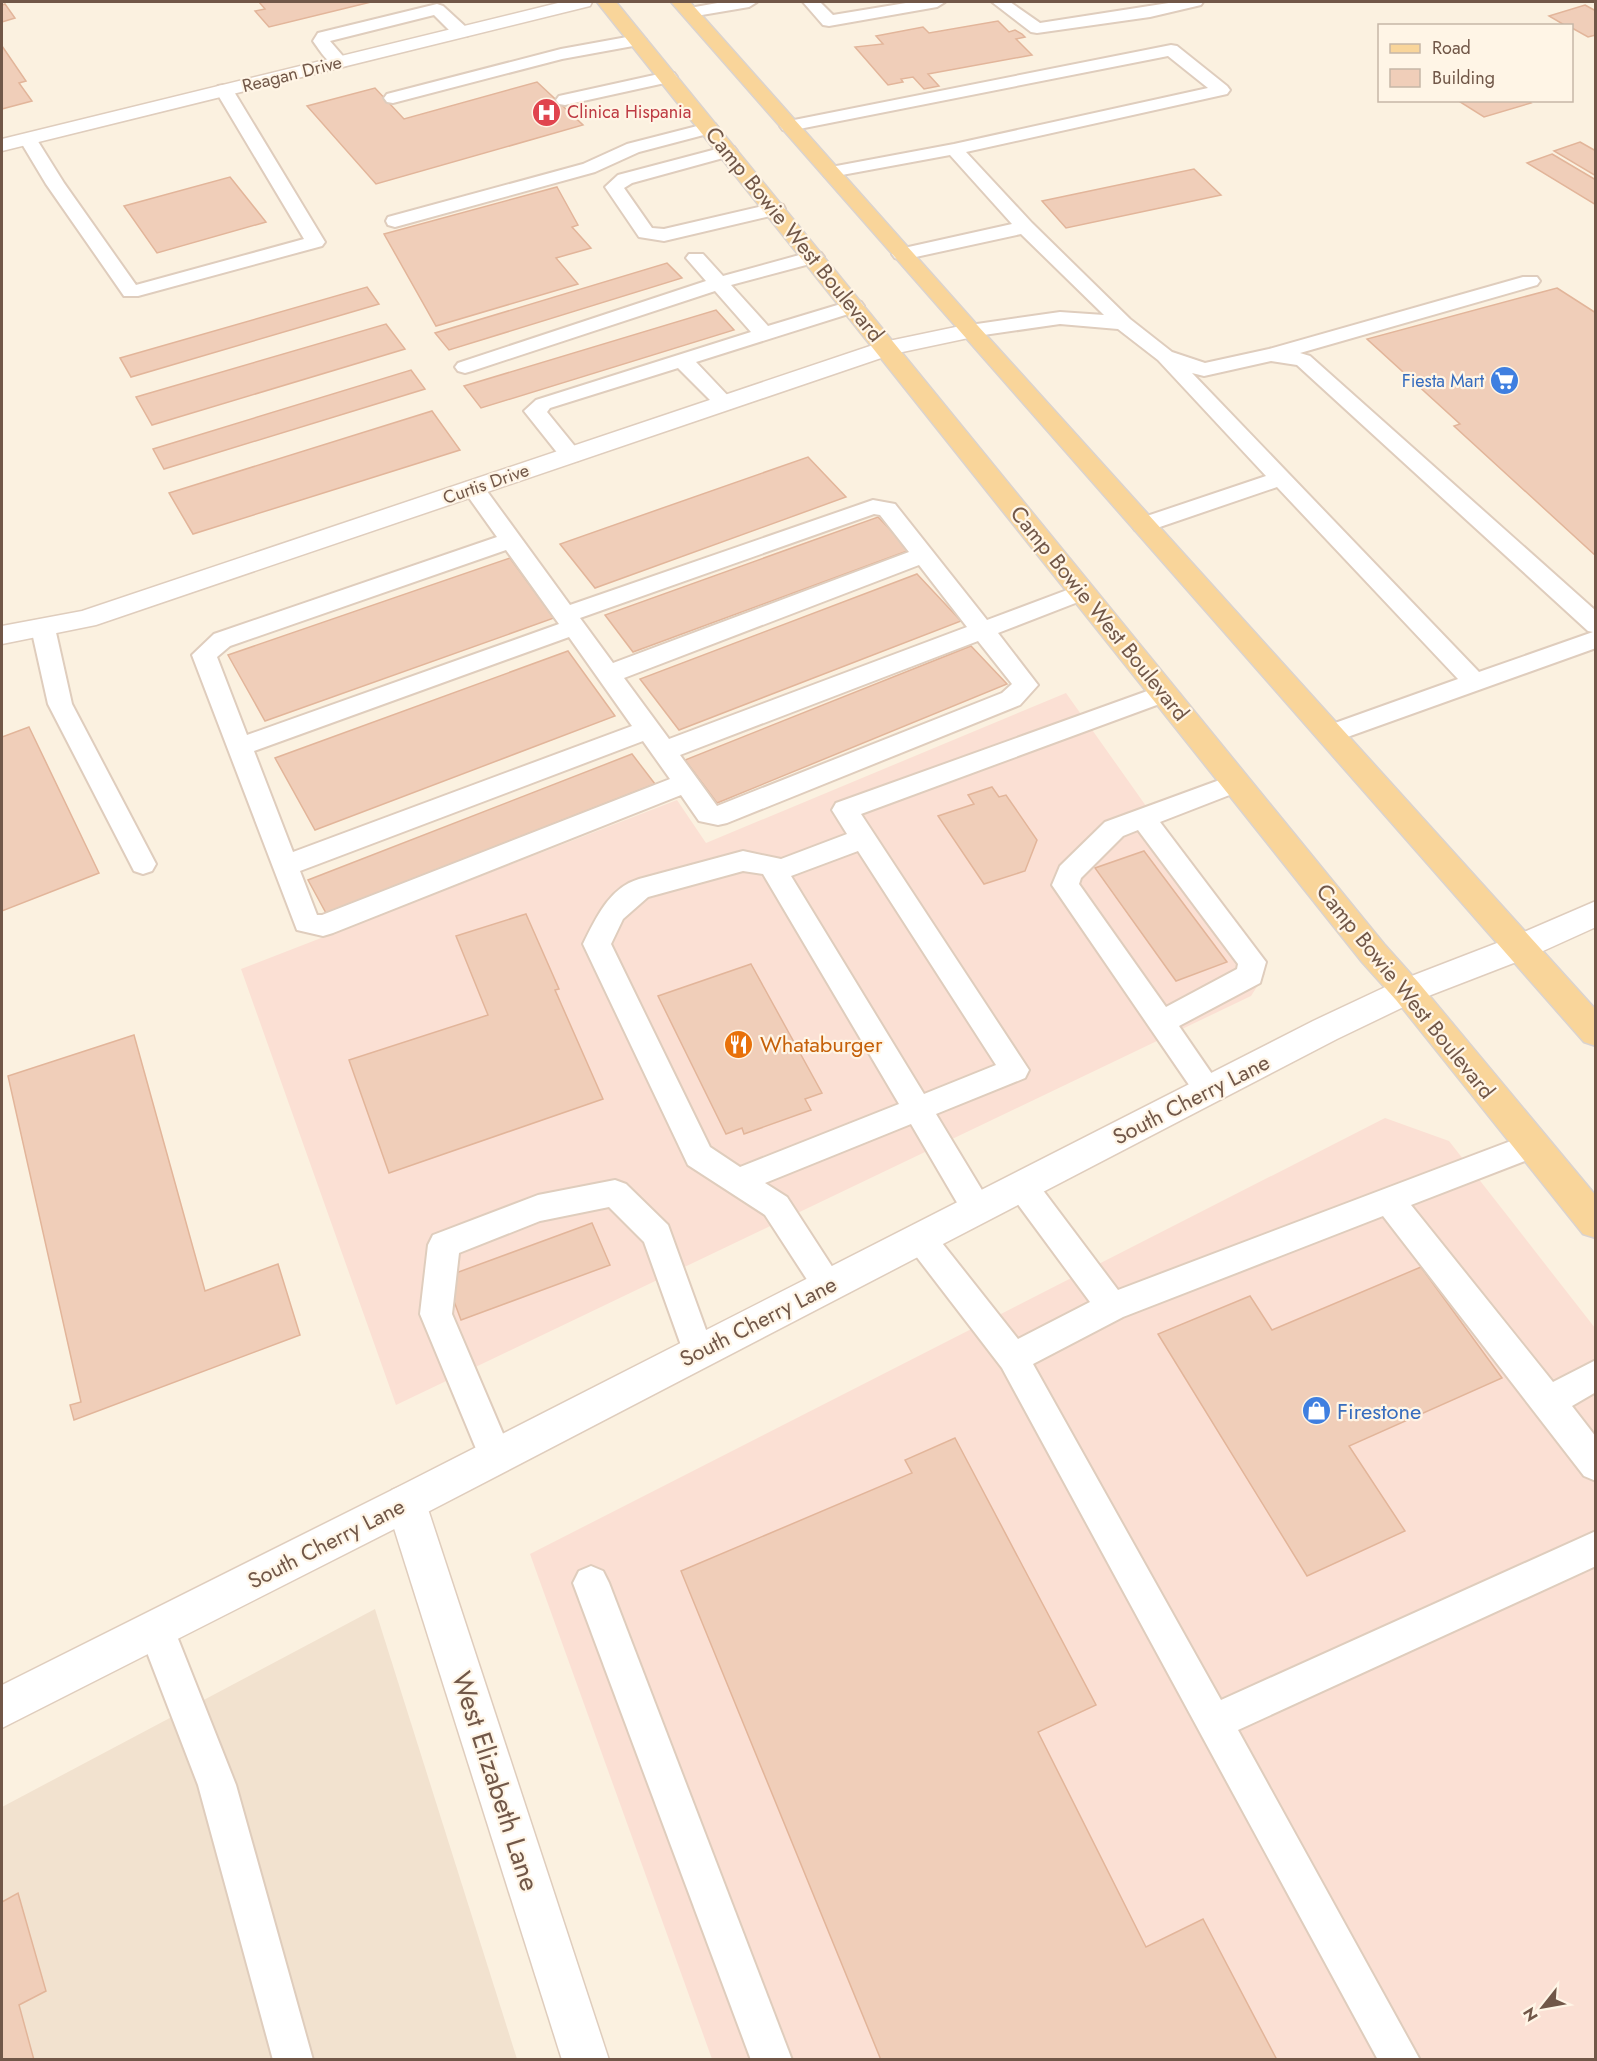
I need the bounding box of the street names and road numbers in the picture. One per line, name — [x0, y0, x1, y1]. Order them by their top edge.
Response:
street label: Reagan Drive — [239, 49, 345, 99]
street label: Camp Bowie West Boulevard — [698, 119, 892, 349]
street label: Curtis Drive — [439, 457, 533, 511]
street label: Camp Bowie West Boulevard — [1003, 498, 1197, 728]
street label: Camp Bowie West Boulevard — [1309, 876, 1503, 1106]
street label: South Cherry Lane — [1107, 1046, 1275, 1152]
street label: South Cherry Lane — [674, 1268, 842, 1374]
street label: South Cherry Lane — [242, 1490, 410, 1596]
street label: West Elizabeth Lane — [442, 1666, 550, 1896]

